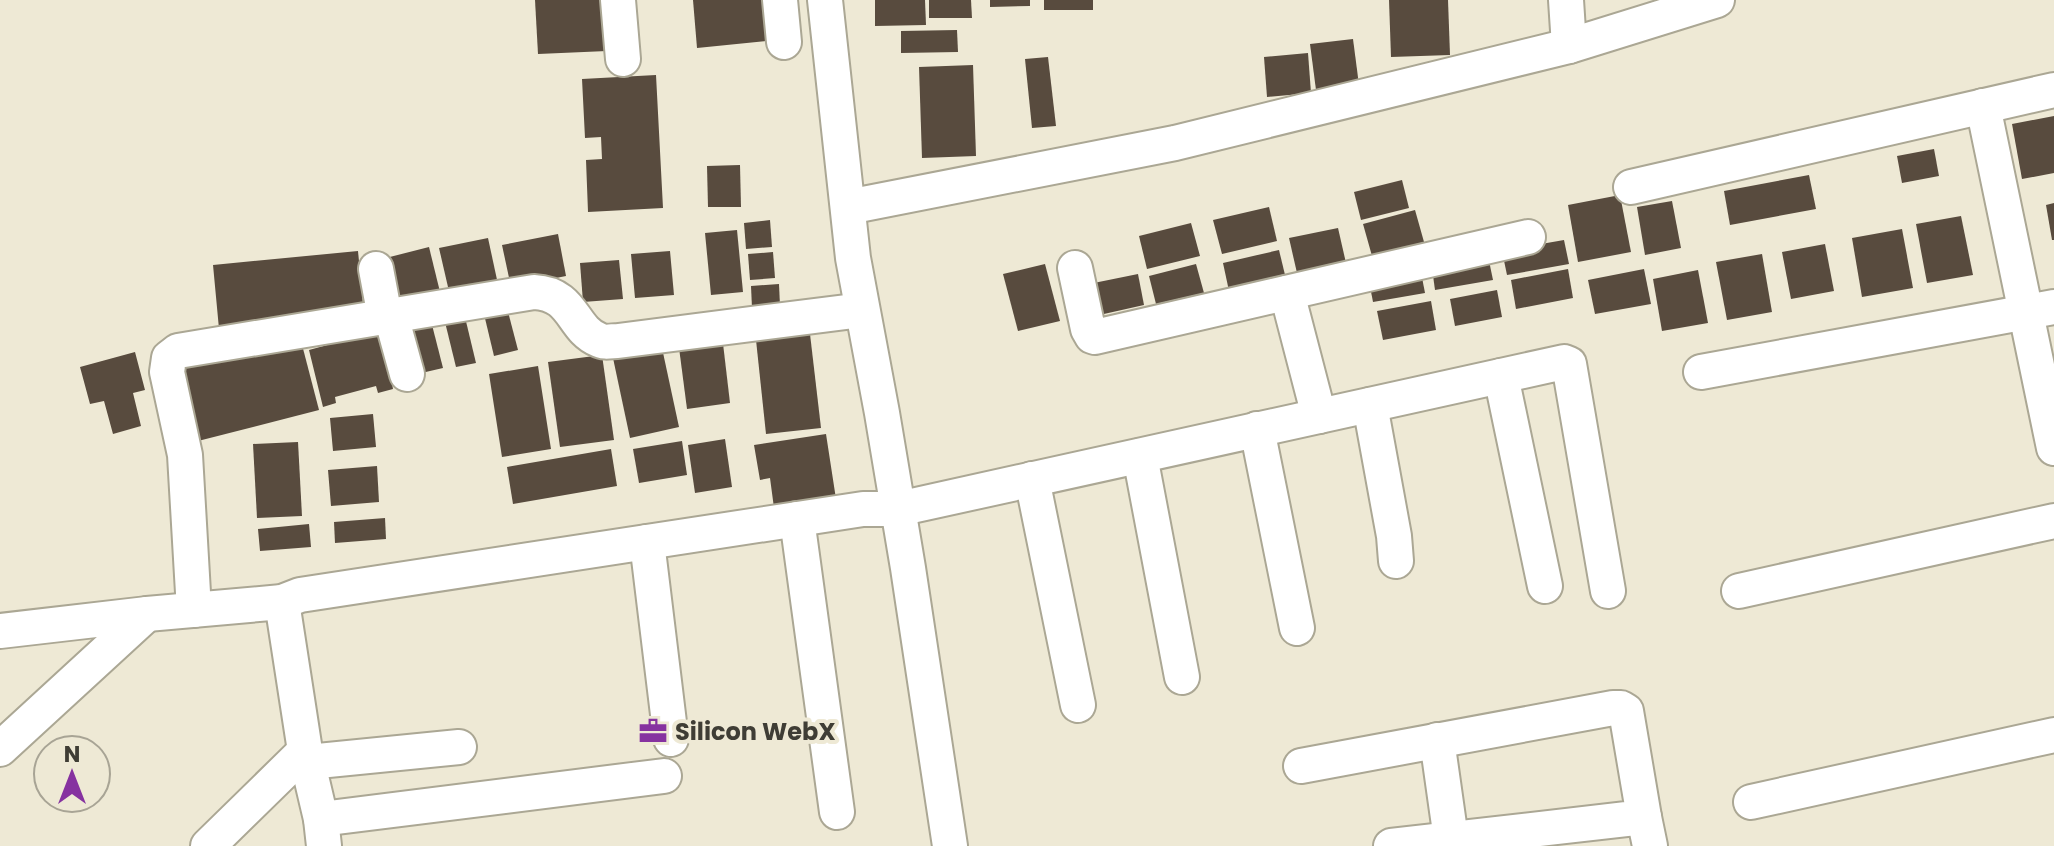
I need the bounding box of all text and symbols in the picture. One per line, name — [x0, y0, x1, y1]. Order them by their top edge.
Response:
place label: Silicon WebX — [675, 715, 836, 748]
office icon: Silicon WebX — [638, 716, 668, 746]
north arrow — [32, 734, 112, 814]
text: N — [64, 739, 80, 770]

